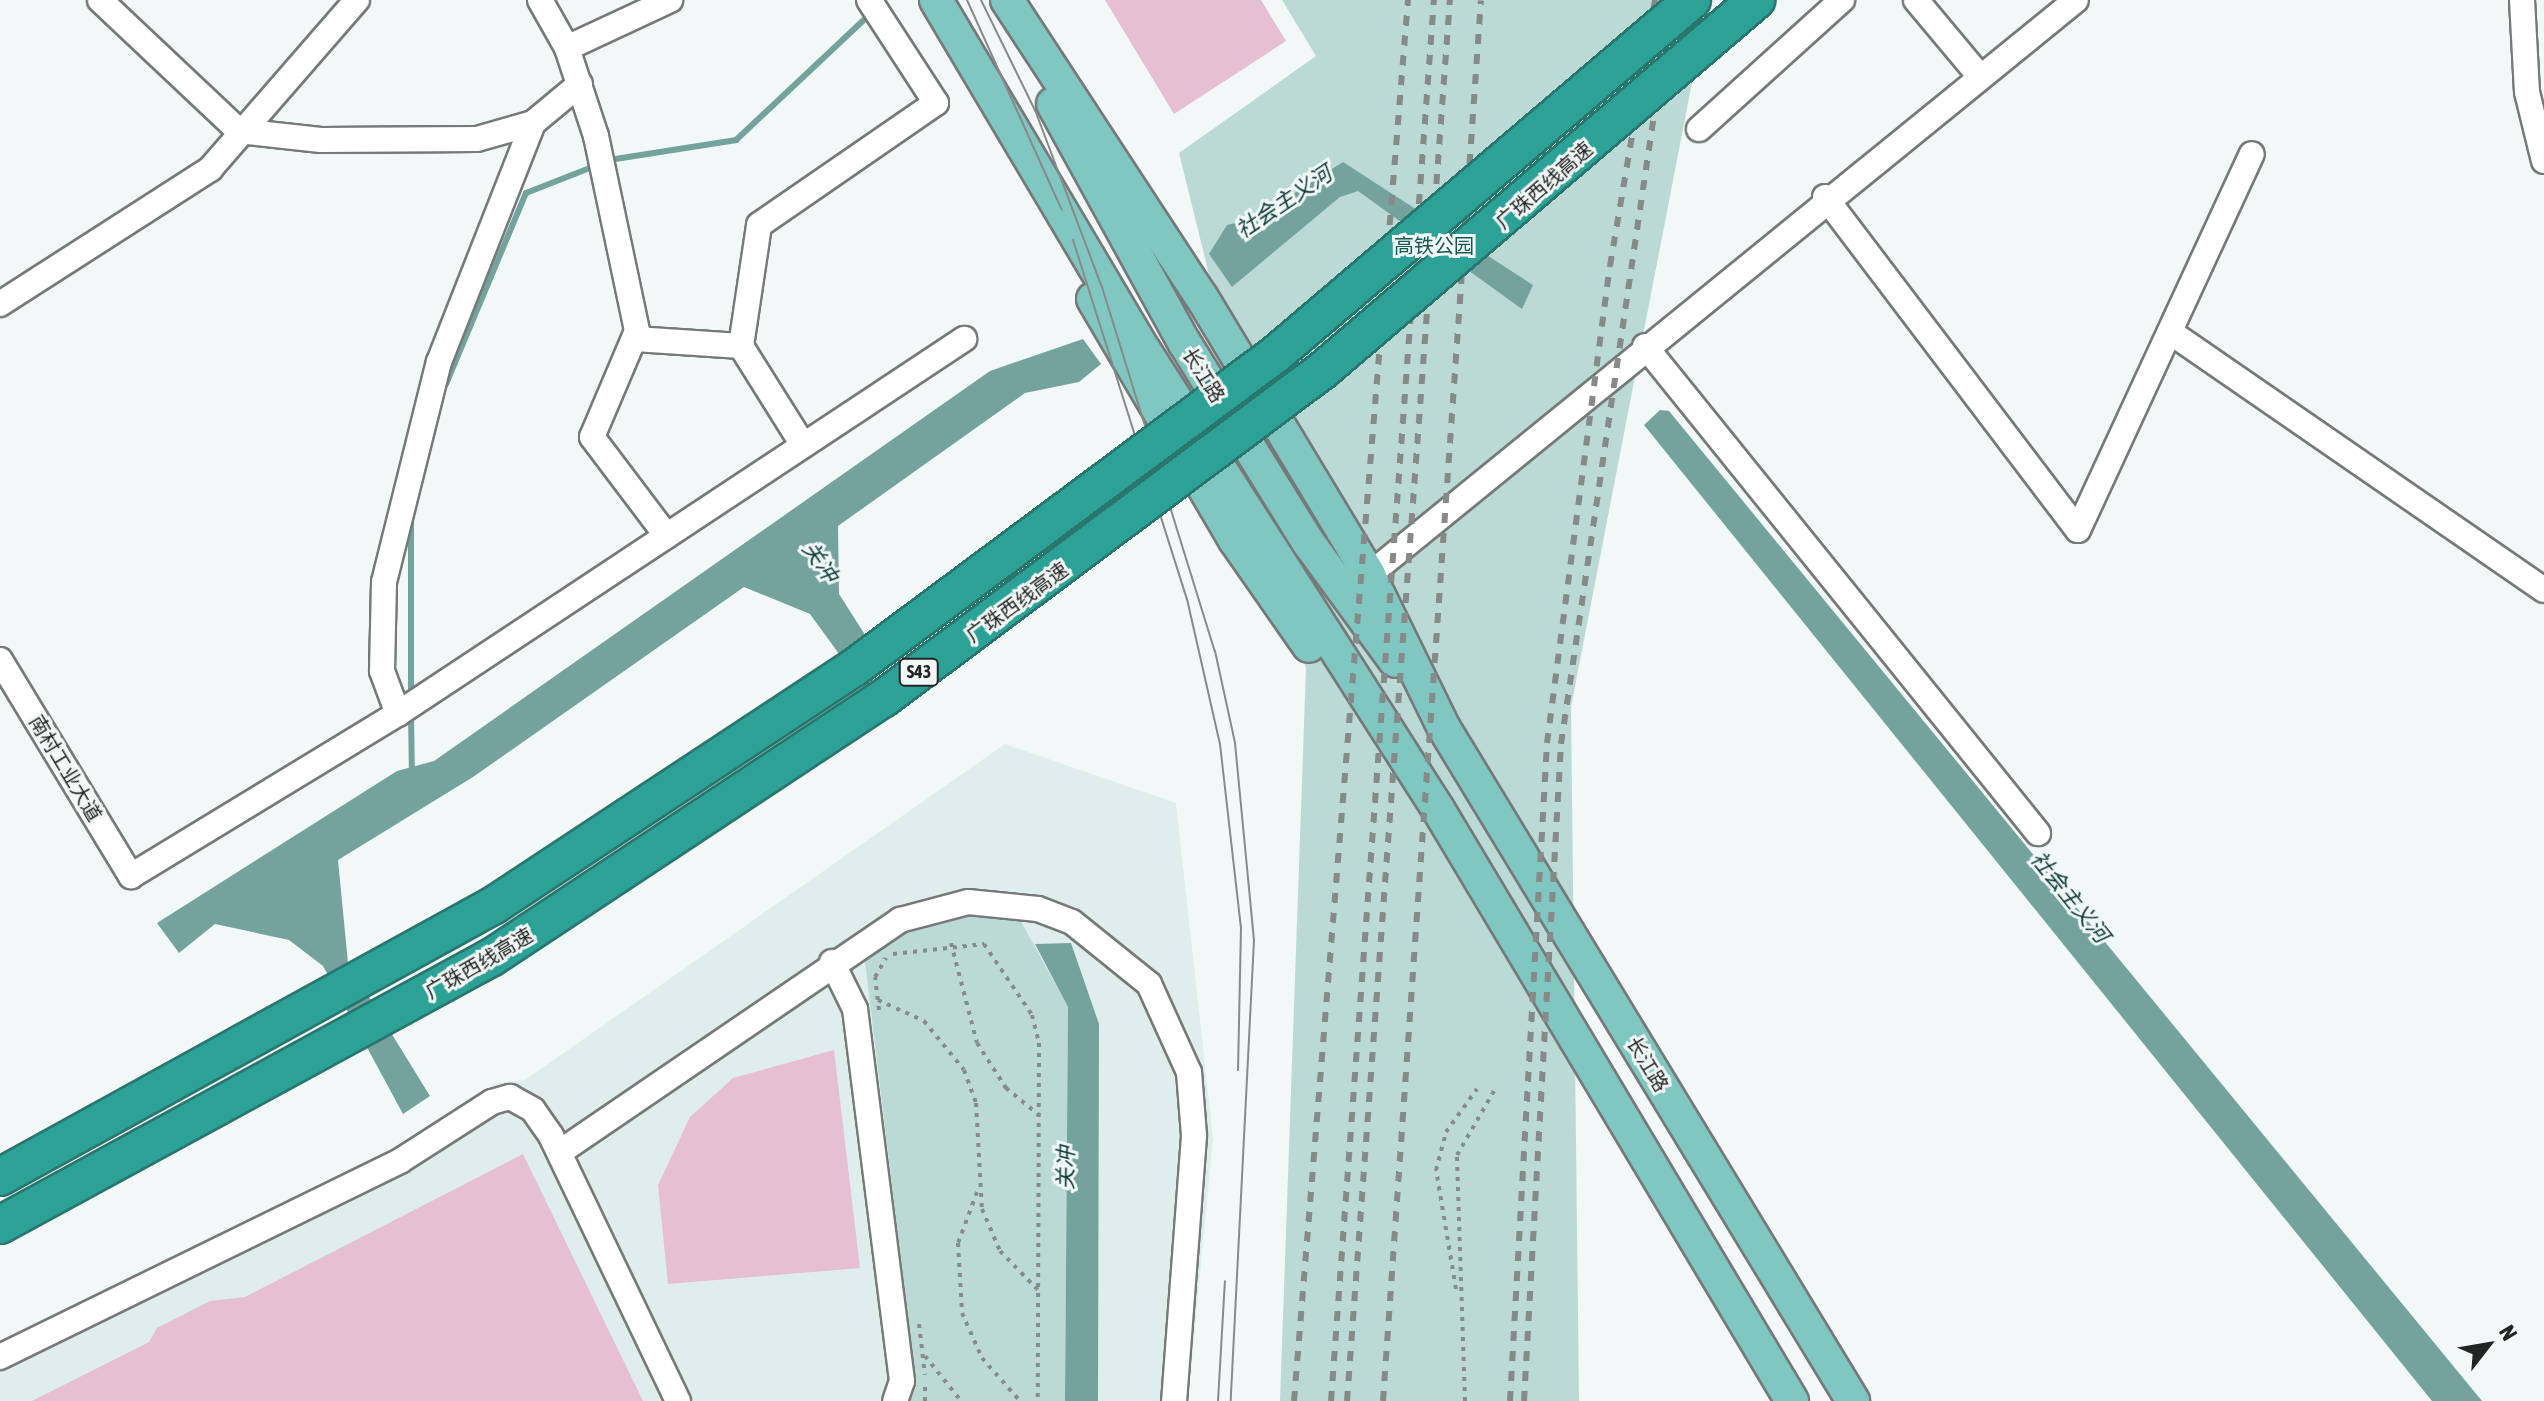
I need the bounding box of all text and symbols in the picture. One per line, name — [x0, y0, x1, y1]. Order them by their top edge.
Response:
street label: 广珠西线高速 — [1491, 137, 1597, 233]
water label: 社会主义河 — [1231, 160, 1337, 244]
park label: 高铁公园 — [1394, 233, 1474, 257]
street label: 长江路 — [1178, 343, 1230, 407]
water label: 关冲 — [797, 536, 843, 588]
street label: 广珠西线高速 — [961, 557, 1073, 647]
road number: S43 — [897, 658, 941, 686]
street label: 南村工业大道 — [25, 710, 107, 826]
water label: 社会主义河 — [2025, 846, 2115, 948]
street label: 广珠西线高速 — [421, 923, 537, 1003]
street label: 长江路 — [1622, 1032, 1674, 1096]
water label: 关冲 — [1052, 1146, 1080, 1190]
north arrow — [2448, 1305, 2528, 1385]
text: N — [2494, 1320, 2523, 1345]

